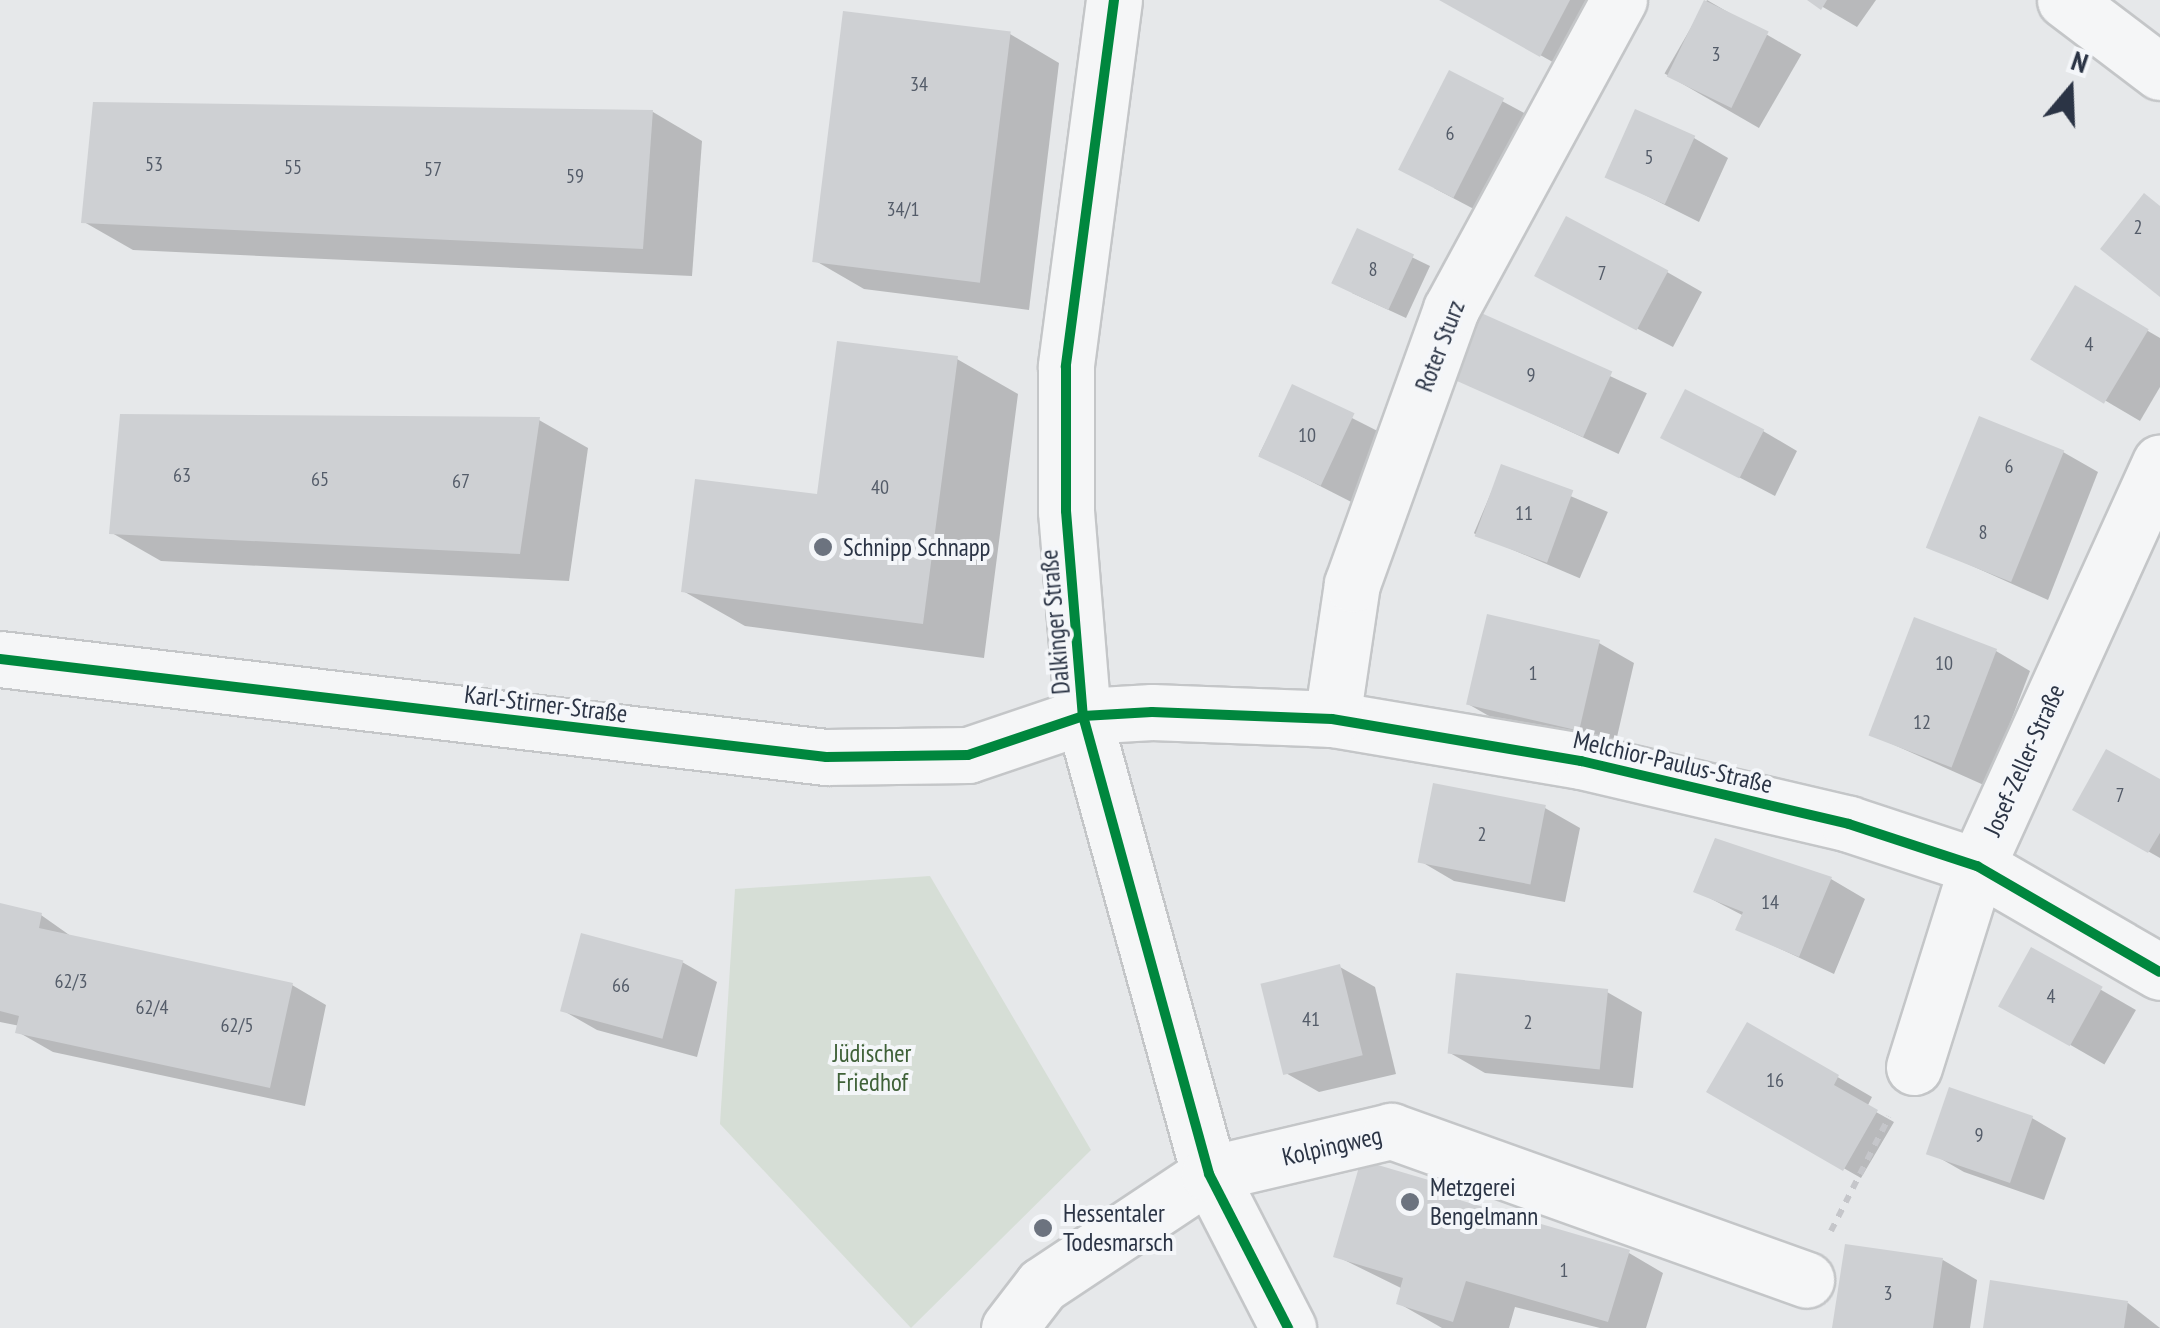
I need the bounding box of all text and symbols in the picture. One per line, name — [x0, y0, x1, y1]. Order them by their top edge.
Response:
north arrow — [2020, 40, 2120, 140]
text: N — [2067, 41, 2093, 81]
house number: 3 — [1712, 42, 1720, 66]
house number: 34 — [910, 72, 928, 96]
house number: 6 — [1446, 121, 1454, 145]
house number: 5 — [1645, 145, 1653, 169]
house number: 53 — [145, 152, 163, 176]
house number: 55 — [284, 155, 302, 179]
house number: 57 — [424, 157, 442, 181]
house number: 59 — [566, 164, 584, 188]
house number: 34/1 — [887, 197, 919, 221]
house number: 2 — [2134, 215, 2142, 239]
house number: 8 — [1369, 257, 1377, 281]
house number: 7 — [1598, 261, 1606, 285]
street label: Roter Sturz — [1409, 296, 1471, 396]
house number: 4 — [2085, 332, 2093, 356]
house number: 9 — [1527, 363, 1535, 387]
house number: 10 — [1298, 423, 1316, 447]
house number: 6 — [2005, 454, 2013, 478]
house number: 63 — [173, 463, 191, 487]
house number: 65 — [311, 467, 329, 491]
house number: 67 — [452, 469, 470, 493]
house number: 40 — [871, 475, 889, 499]
house number: 11 — [1515, 501, 1533, 525]
house number: 8 — [1979, 520, 1987, 544]
place label: Schnipp Schnapp — [843, 532, 990, 562]
marker: Schnipp Schnapp — [812, 536, 834, 558]
street label: Dalkinger Straße — [1034, 548, 1076, 696]
house number: 10 — [1935, 651, 1953, 675]
house number: 1 — [1529, 661, 1537, 685]
street label: Karl-Stirner-Straße — [463, 679, 629, 729]
street label: Josef-Zeller-Straße — [1977, 680, 2071, 840]
house number: 12 — [1913, 710, 1931, 734]
street label: Melchior-Paulus-Straße — [1571, 725, 1775, 799]
house number: 7 — [2116, 783, 2124, 807]
house number: 2 — [1478, 822, 1486, 846]
house number: 14 — [1761, 890, 1779, 914]
house number: 62/3 — [55, 969, 87, 993]
house number: 66 — [612, 973, 630, 997]
house number: 4 — [2047, 984, 2055, 1008]
house number: 62/4 — [136, 995, 168, 1019]
house number: 41 — [1302, 1007, 1320, 1031]
house number: 2 — [1524, 1010, 1532, 1034]
house number: 62/5 — [221, 1013, 253, 1037]
park label: Jüdischer Friedhof — [833, 1039, 911, 1098]
house number: 16 — [1766, 1068, 1784, 1092]
street label: Kolpingweg — [1279, 1120, 1385, 1172]
house number: 9 — [1975, 1123, 1983, 1147]
place label: Metzgerei Bengelmann — [1430, 1173, 1538, 1232]
marker: Metzgerei Bengelmann — [1399, 1191, 1421, 1213]
place label: Hessentaler Todesmarsch — [1063, 1199, 1173, 1258]
marker: Hessentaler Todesmarsch — [1032, 1217, 1054, 1239]
house number: 1 — [1560, 1258, 1568, 1282]
house number: 3 — [1884, 1281, 1892, 1305]

